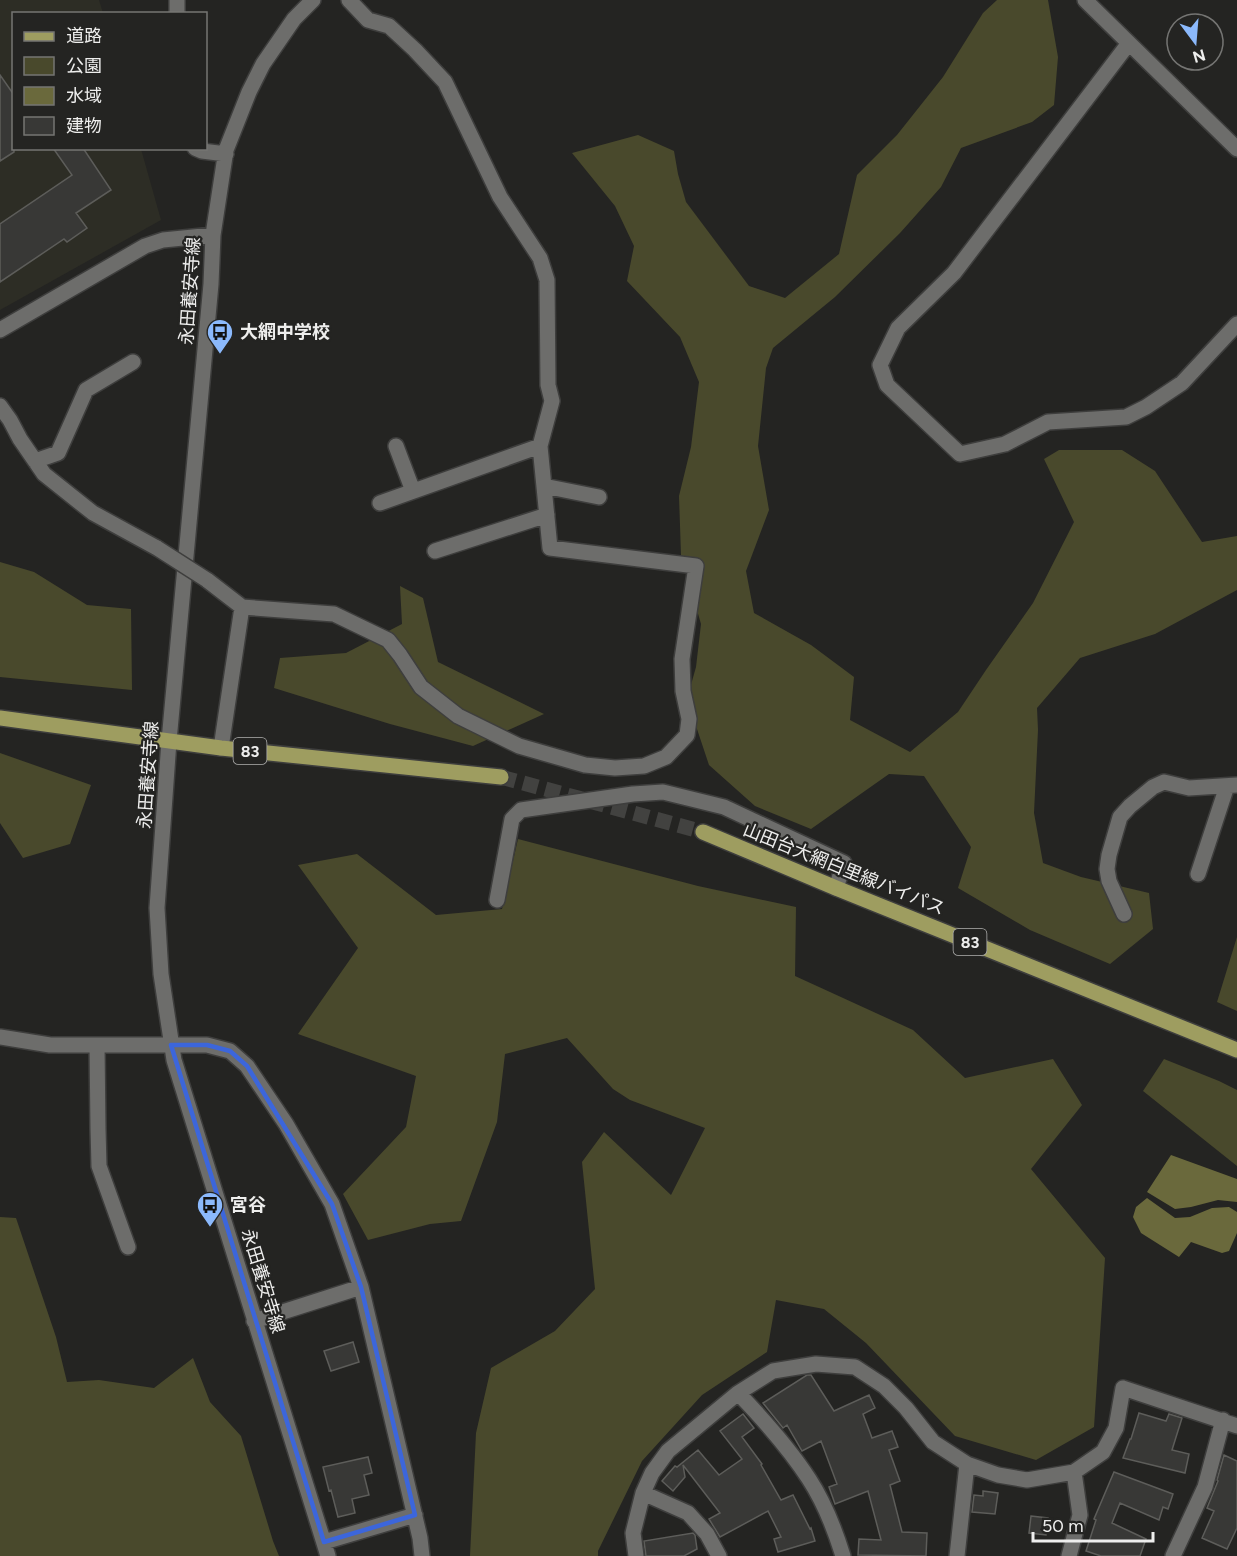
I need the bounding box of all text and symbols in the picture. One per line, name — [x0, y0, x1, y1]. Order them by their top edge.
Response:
legend — [12, 12, 207, 150]
north arrow — [1165, 12, 1225, 72]
text: 道路 — [66, 25, 102, 47]
text: N — [1190, 45, 1208, 67]
text: 公園 — [66, 55, 102, 77]
text: 水域 — [66, 85, 102, 107]
text: 建物 — [66, 115, 102, 137]
street label: 永田養安寺線 — [175, 236, 205, 346]
bus stop icon: 大網中学校 — [205, 317, 235, 355]
place label: 大網中学校 — [240, 321, 330, 343]
street label: 永田養安寺線 — [133, 720, 163, 830]
road number: 83 — [234, 738, 266, 764]
street label: 山田台大網白里線バイパス — [740, 818, 948, 920]
road number: 83 — [954, 929, 986, 955]
bus stop icon: 宮谷 — [195, 1190, 225, 1228]
place label: 宮谷 — [230, 1194, 266, 1216]
street label: 永田養安寺線 — [237, 1226, 289, 1336]
scale bar — [1033, 1505, 1153, 1543]
text: 50 m — [1042, 1515, 1084, 1537]

